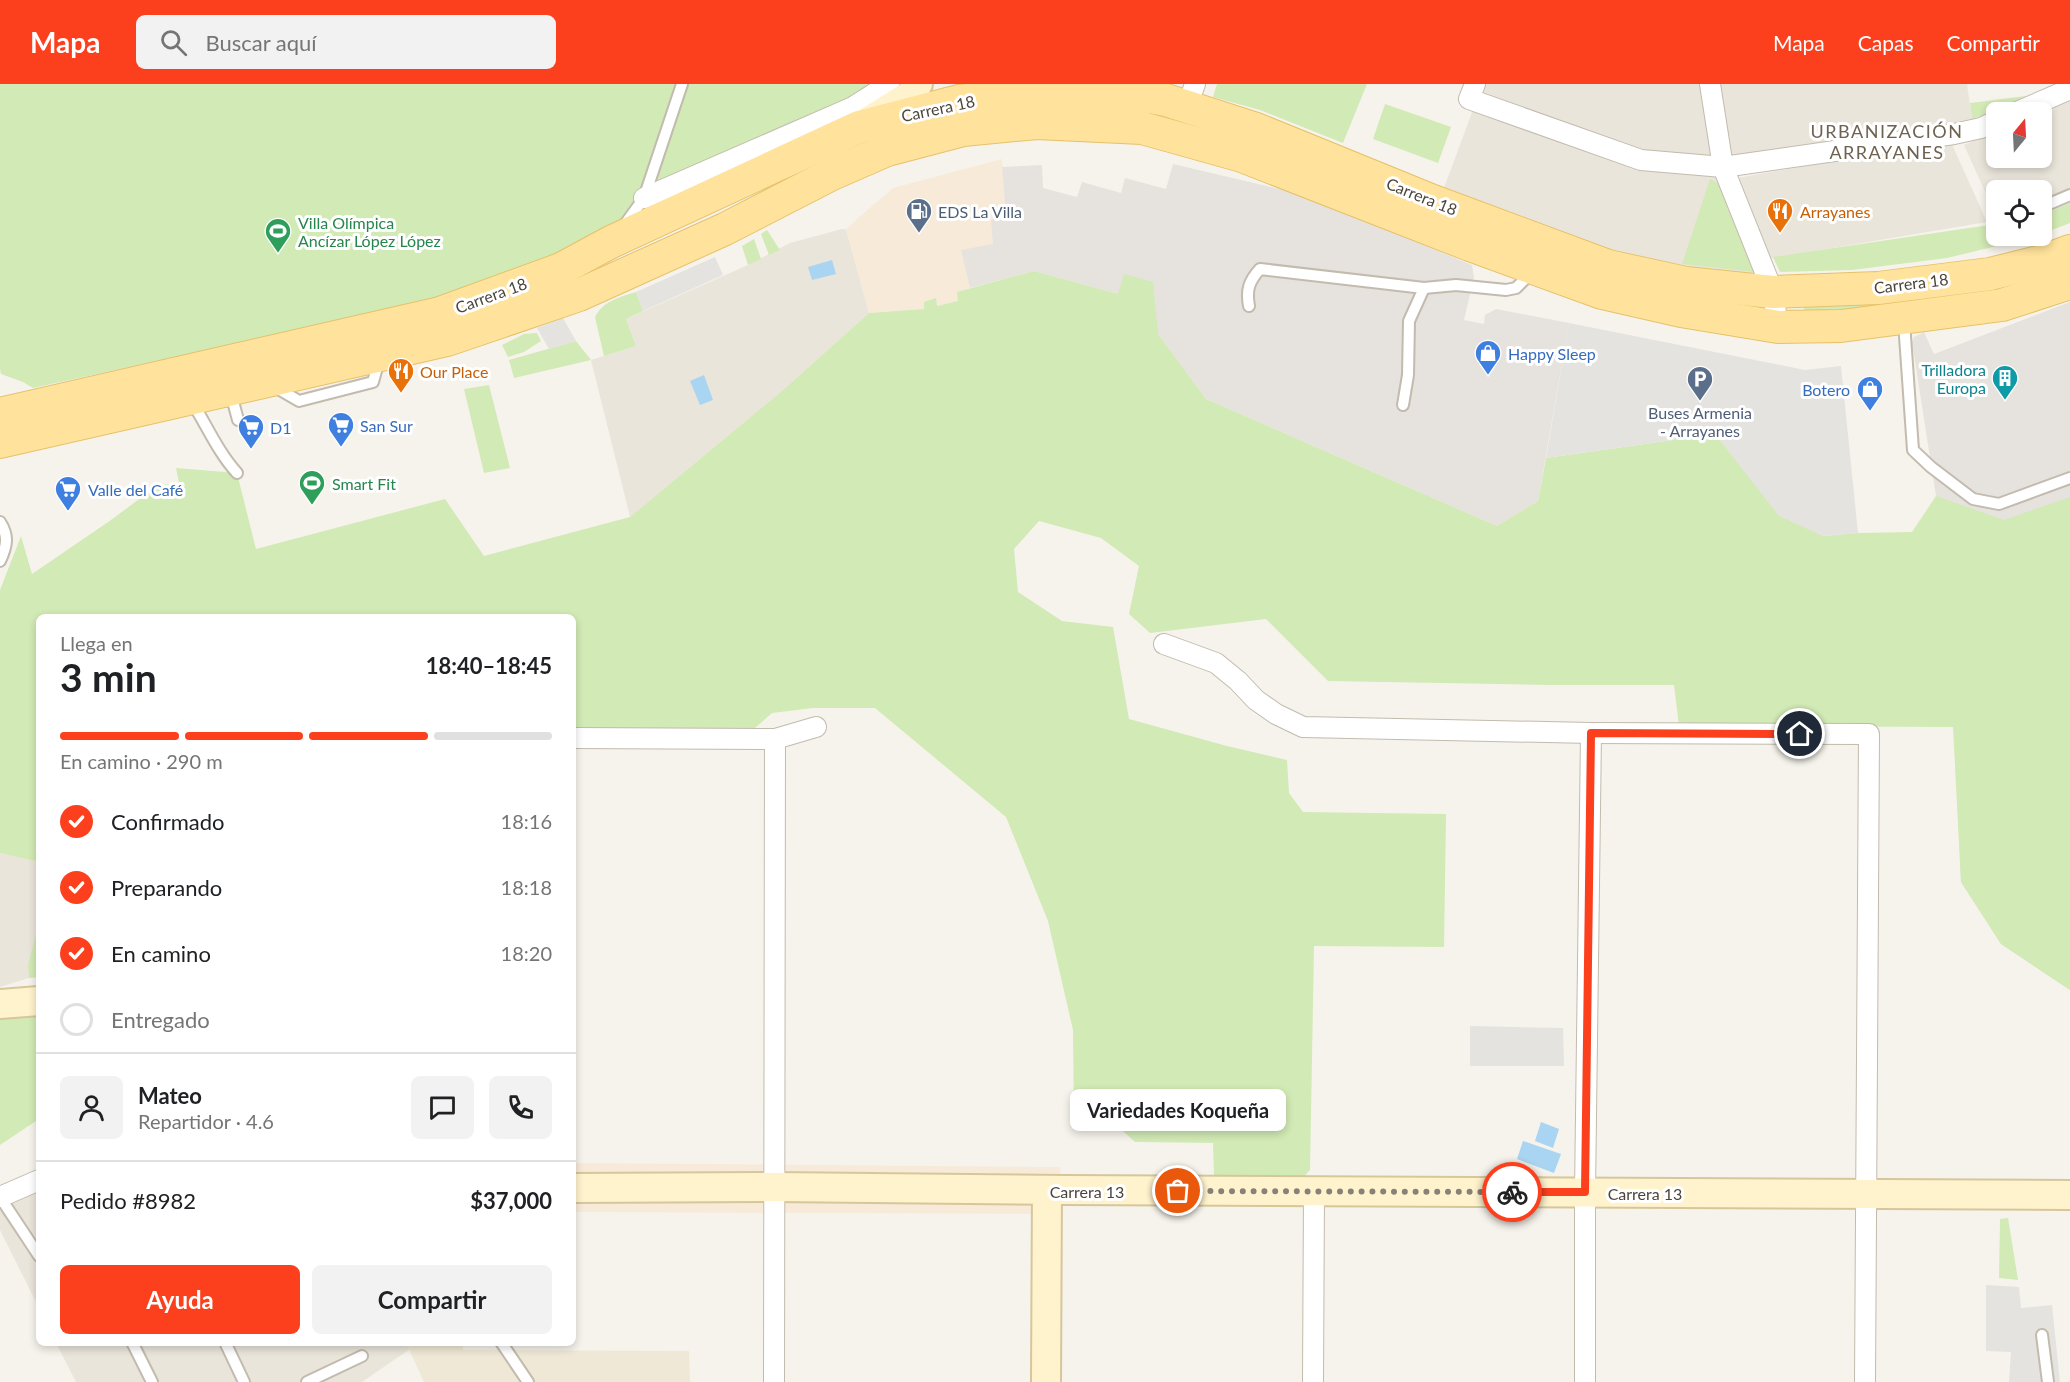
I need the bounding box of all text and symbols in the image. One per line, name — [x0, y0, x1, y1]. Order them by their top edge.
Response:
search box — [136, 15, 556, 69]
text: Mapa — [30, 25, 100, 59]
icon: search — [157, 26, 190, 59]
text: Buscar aquí — [205, 29, 317, 56]
text: Mapa — [1773, 30, 1825, 55]
text: Capas — [1858, 30, 1914, 55]
text: Compartir — [1947, 30, 2040, 55]
street label: Carrera 18 — [899, 91, 977, 125]
north arrow — [1986, 102, 2052, 168]
map controls — [1986, 102, 2052, 246]
district label: URBANIZACIÓN ARRAYANES — [1811, 120, 1963, 163]
street label: Carrera 18 — [1384, 173, 1460, 219]
button: locate — [1986, 180, 2052, 246]
fuel station icon: EDS La Villa — [904, 196, 934, 234]
restaurant icon: Arrayanes — [1765, 196, 1795, 234]
place label: EDS La Villa — [938, 202, 1022, 221]
place label: Arrayanes — [1800, 202, 1870, 221]
place label: Villa Olímpica Ancízar López López — [298, 213, 441, 250]
sports icon: Villa Olímpica Ancízar López López — [263, 216, 293, 254]
street label: Carrera 18 — [1873, 269, 1949, 297]
street label: Carrera 18 — [453, 273, 529, 317]
shop icon: Happy Sleep — [1473, 338, 1503, 376]
place label: Happy Sleep — [1508, 344, 1596, 363]
restaurant icon: Our Place — [386, 356, 416, 394]
place label: Trilladora Europa — [1921, 360, 1986, 397]
place label: Our Place — [420, 362, 488, 381]
building icon: Trilladora Europa — [1990, 363, 2020, 401]
parking icon: Buses Armenia - Arrayanes — [1685, 364, 1715, 402]
shop icon: Botero — [1855, 374, 1885, 412]
place label: Botero — [1802, 380, 1850, 399]
place label: Buses Armenia - Arrayanes — [1648, 403, 1752, 440]
supermarket icon: San Sur — [326, 410, 356, 448]
supermarket icon: D1 — [236, 412, 266, 450]
place label: San Sur — [360, 416, 413, 435]
place label: D1 — [270, 418, 291, 437]
sports icon: Smart Fit — [297, 468, 327, 506]
supermarket icon: Valle del Café — [53, 474, 83, 512]
place label: Smart Fit — [332, 474, 396, 493]
place label: Valle del Café — [88, 480, 183, 499]
text: Llega en — [60, 631, 133, 655]
text: 18:40–18:45 — [426, 652, 552, 679]
text: 3 min — [60, 654, 157, 700]
pin — [1774, 708, 1825, 759]
icon: home — [1783, 717, 1816, 750]
text: En camino · 290 m — [60, 749, 223, 773]
icon: check — [60, 805, 93, 838]
text: Confirmado — [111, 808, 224, 835]
text: 18:16 — [501, 809, 552, 833]
icon: check — [60, 871, 93, 904]
text: Preparando — [111, 874, 222, 901]
text: 18:18 — [501, 875, 552, 899]
icon: check — [60, 937, 93, 970]
text: En camino — [111, 940, 211, 967]
text: 18:20 — [501, 941, 552, 965]
text: Entregado — [111, 1006, 210, 1033]
button: person — [60, 1076, 123, 1139]
button: chat — [411, 1076, 474, 1139]
button: phone — [489, 1076, 552, 1139]
text: Mateo — [138, 1082, 202, 1109]
callout: Variedades Koqueña — [1070, 1089, 1286, 1131]
text: Variedades Koqueña — [1087, 1098, 1269, 1122]
text: Repartidor · 4.6 — [138, 1109, 274, 1133]
courier — [1482, 1162, 1542, 1222]
pin — [1152, 1165, 1203, 1216]
icon: bag — [1161, 1174, 1194, 1207]
icon: bike — [1496, 1176, 1529, 1209]
street label: Carrera 13 — [1050, 1182, 1124, 1201]
street label: Carrera 13 — [1608, 1184, 1682, 1203]
text: Pedido #8982 — [60, 1187, 196, 1214]
text: $37,000 — [470, 1187, 552, 1214]
button: Ayuda — [60, 1265, 300, 1334]
button: Compartir — [312, 1265, 552, 1334]

